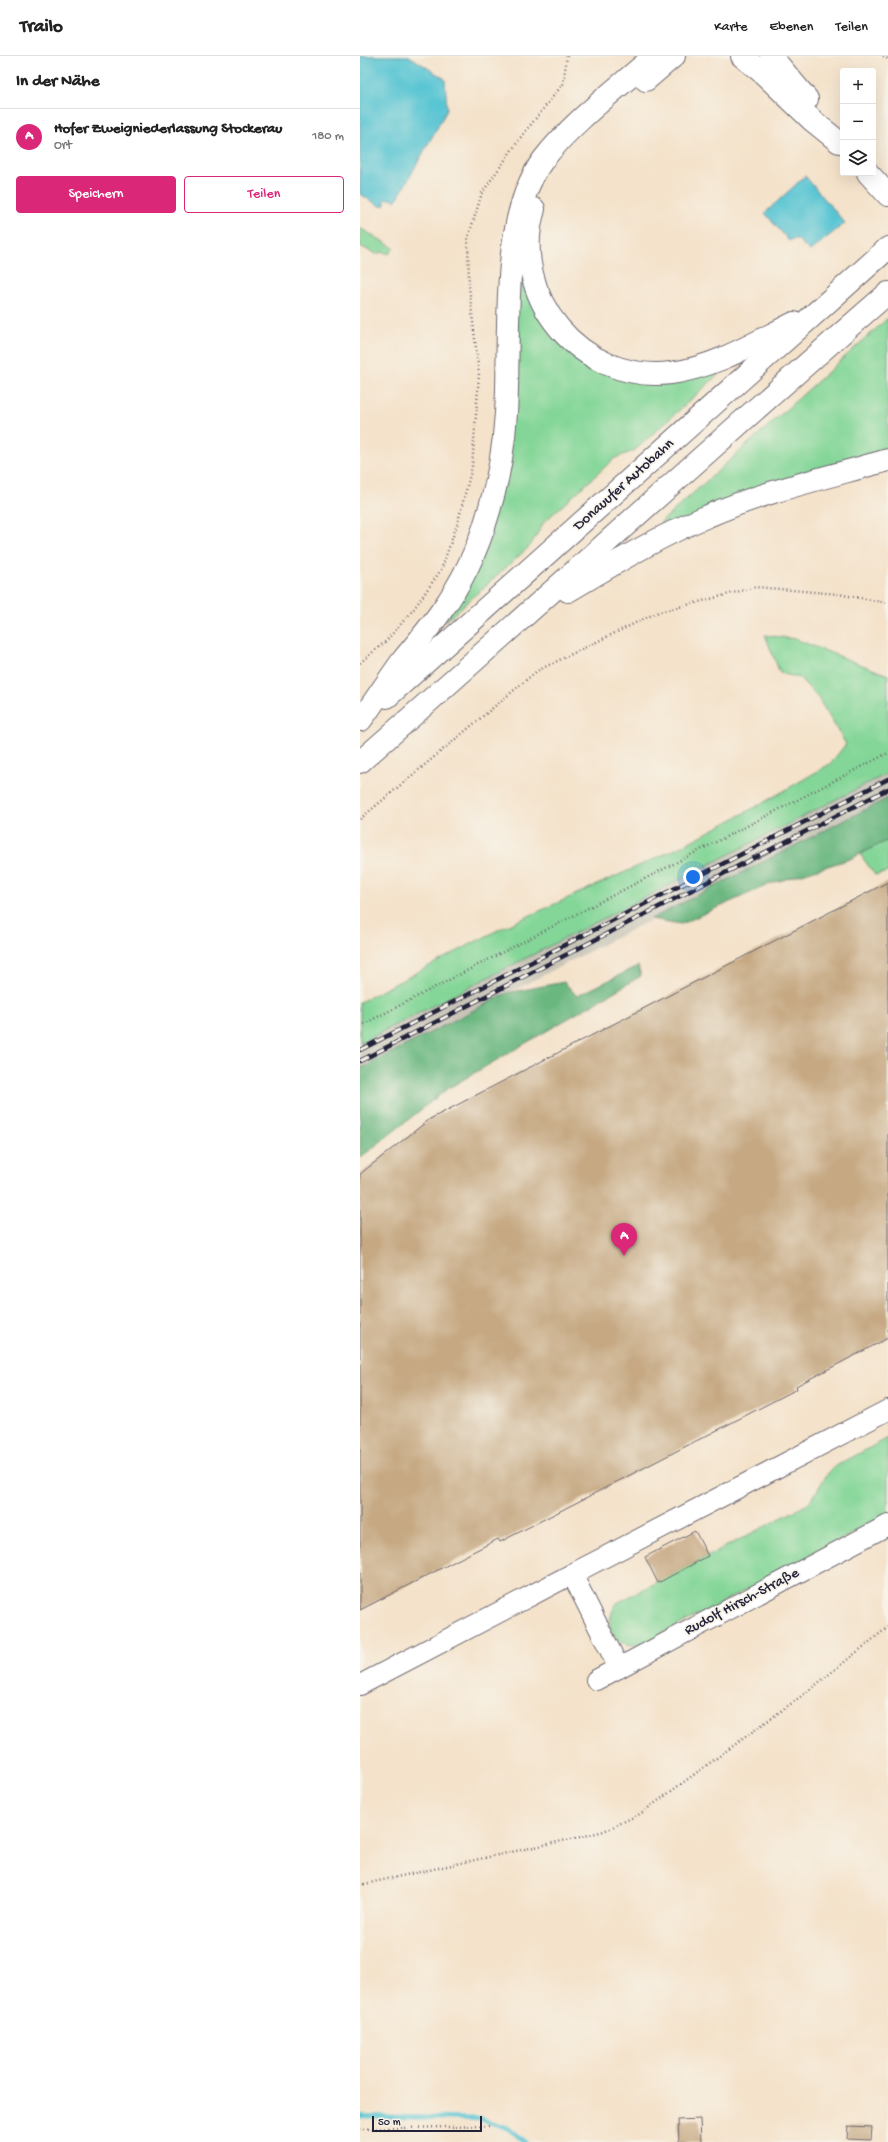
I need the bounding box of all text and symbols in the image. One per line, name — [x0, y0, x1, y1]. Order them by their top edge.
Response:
text: Trailo — [20, 16, 63, 39]
text: Karte — [714, 19, 748, 36]
text: Ebenen — [770, 19, 813, 36]
text: Teilen — [835, 19, 868, 36]
map controls — [840, 68, 876, 176]
button: + — [840, 68, 876, 104]
text: In der Nähe — [16, 72, 99, 92]
button: − — [840, 104, 876, 140]
text: Hofer Zweigniederlassung Stockerau — [54, 120, 282, 138]
text: A — [25, 129, 33, 144]
text: 180 m — [312, 129, 344, 144]
text: Ort — [54, 138, 72, 153]
button: layers — [840, 140, 876, 176]
button: Speichern — [16, 176, 176, 213]
button: Teilen — [184, 176, 344, 213]
street label: Donauufer Autobahn — [569, 435, 678, 536]
your location — [683, 867, 703, 887]
pin: A — [611, 1223, 637, 1256]
street label: Rudolf Hirsch-Straße — [682, 1564, 803, 1640]
scale bar — [372, 2114, 482, 2133]
text: 50 m — [378, 2117, 400, 2129]

